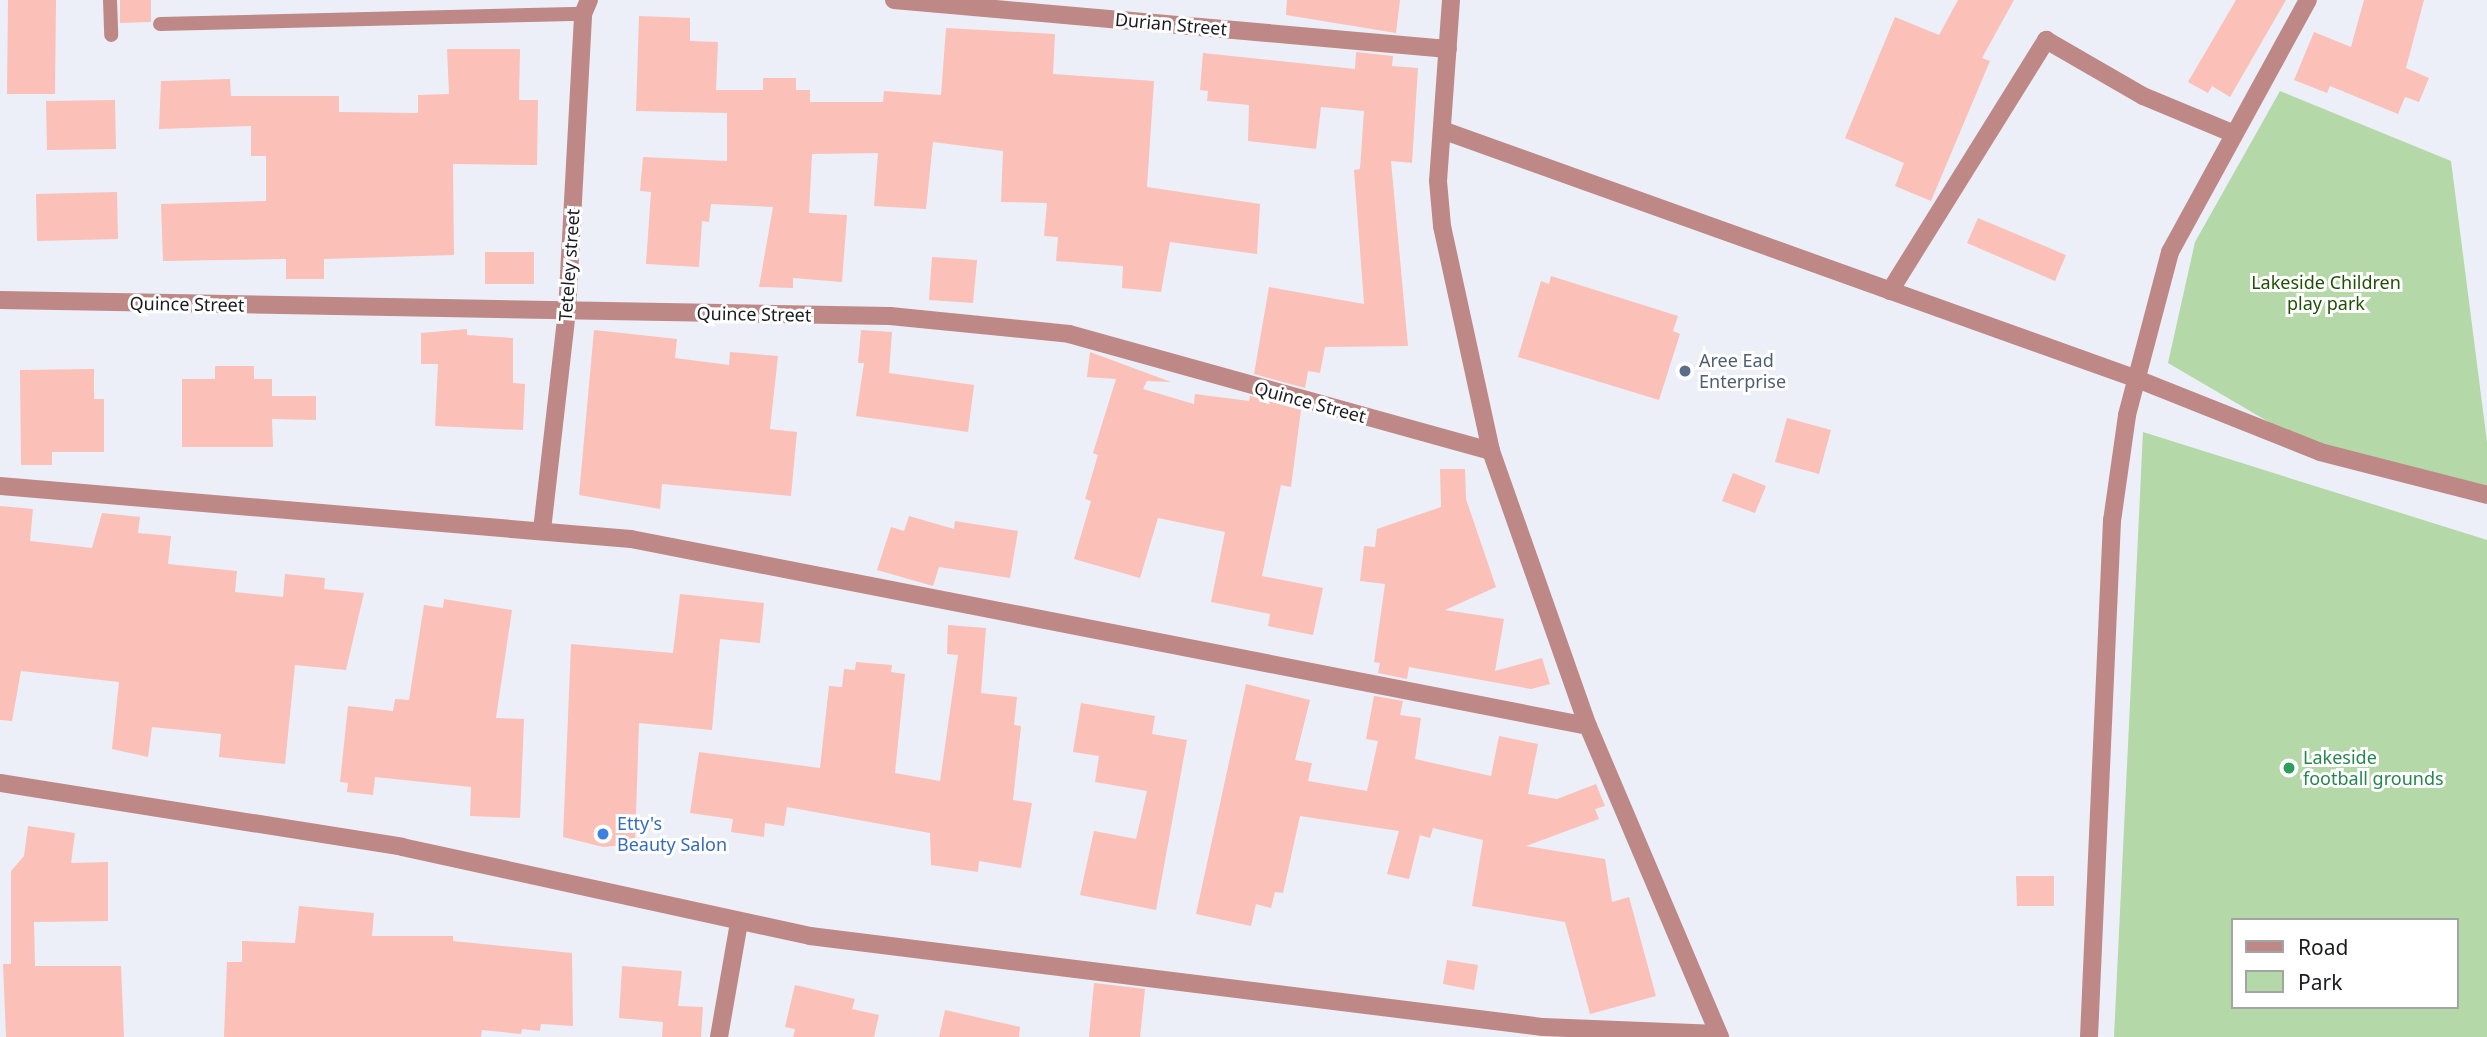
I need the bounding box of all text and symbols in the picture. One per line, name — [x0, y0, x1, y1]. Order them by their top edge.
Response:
street label: Durian Street — [1114, 8, 1228, 40]
street label: Teteley street — [554, 208, 584, 322]
park label: Lakeside Children play park — [2251, 272, 2401, 314]
street label: Quince Street — [129, 292, 245, 316]
street label: Quince Street — [696, 302, 812, 326]
place label: Aree Ead Enterprise — [1699, 350, 1786, 392]
marker: Aree Ead Enterprise — [1677, 363, 1693, 379]
street label: Quince Street — [1252, 377, 1368, 427]
place label: Lakeside football grounds — [2303, 747, 2444, 790]
marker: Lakeside football grounds — [2281, 760, 2297, 776]
place label: Etty's Beauty Salon — [617, 813, 727, 856]
marker: Etty's Beauty Salon — [595, 826, 611, 842]
legend — [2232, 918, 2459, 1009]
text: Road — [2298, 933, 2348, 961]
text: Park — [2298, 968, 2342, 996]

